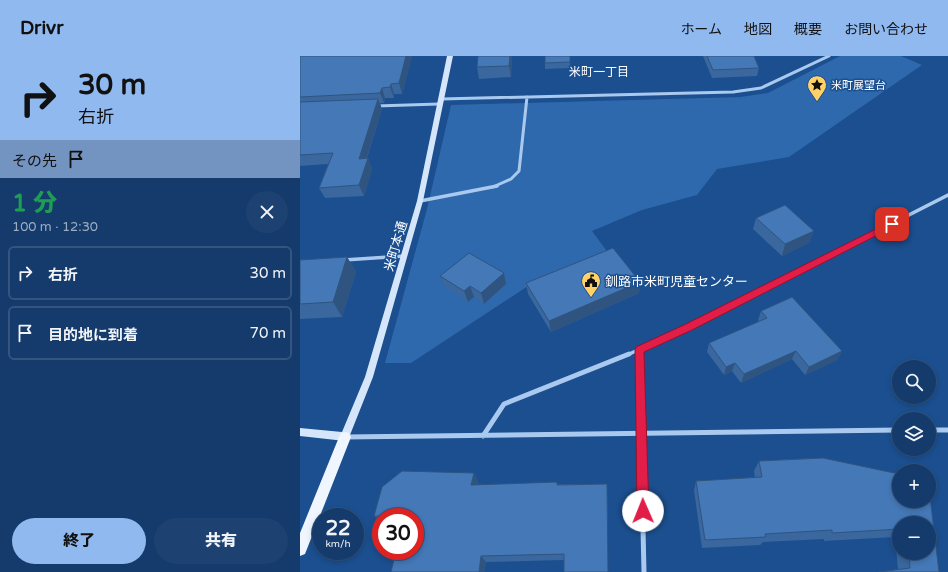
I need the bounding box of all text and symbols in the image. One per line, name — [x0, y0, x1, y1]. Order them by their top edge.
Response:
text: Drivr — [20, 17, 63, 39]
text: ホーム — [680, 21, 722, 38]
text: 地図 — [744, 21, 772, 38]
text: 概要 — [794, 21, 822, 38]
text: お問い合わせ — [844, 21, 928, 38]
district label: 米町一丁目 — [569, 65, 629, 79]
text: 30 m — [78, 68, 146, 102]
icon: right — [12, 72, 64, 124]
place icon: 米町展望台 — [806, 74, 828, 102]
place label: 米町展望台 — [831, 79, 886, 92]
text: 右折 — [78, 106, 114, 128]
icon: arrive — [65, 148, 87, 170]
text: その先 — [12, 152, 57, 170]
text: 1 分 — [12, 189, 57, 218]
button: close — [246, 191, 288, 233]
pin — [875, 207, 909, 241]
icon: arrive — [881, 213, 903, 235]
text: 100 m · 12:30 — [12, 219, 98, 235]
street label: 米町本通 — [381, 219, 411, 273]
icon: right — [14, 262, 36, 284]
text: 30 m — [249, 264, 286, 282]
text: 右折 — [48, 266, 78, 284]
public building icon: 釧路市米町児童センター — [580, 270, 602, 298]
place label: 釧路市米町児童センター — [605, 274, 748, 290]
icon: arrive — [14, 322, 36, 344]
text: 70 m — [249, 324, 286, 342]
text: 目的地に到着 — [48, 326, 138, 344]
map controls — [892, 360, 936, 560]
button: search — [892, 360, 936, 404]
button: layers — [892, 412, 936, 456]
button: + — [892, 464, 936, 508]
position arrow — [622, 490, 664, 532]
speed limit sign: 30 — [372, 508, 424, 560]
button: − — [892, 516, 936, 560]
text: 22 — [325, 517, 351, 541]
button: 終了 — [12, 518, 146, 564]
button: 共有 — [154, 518, 288, 564]
text: km/h — [325, 538, 351, 550]

